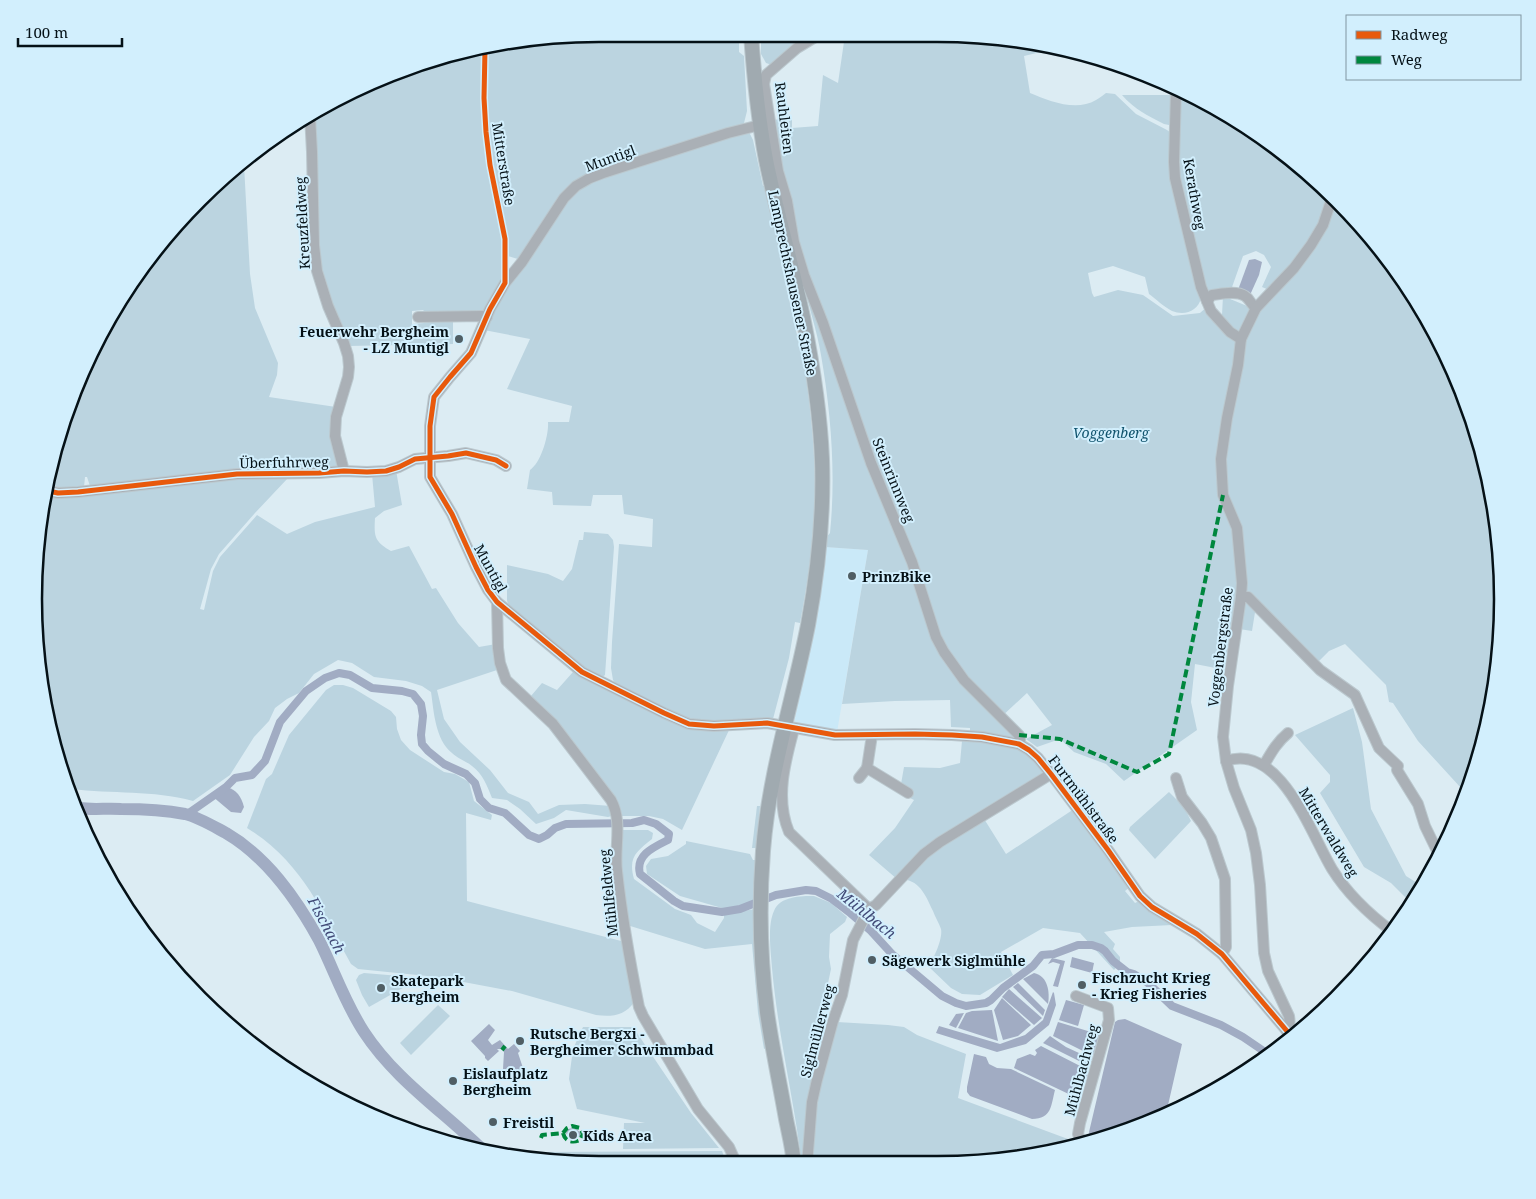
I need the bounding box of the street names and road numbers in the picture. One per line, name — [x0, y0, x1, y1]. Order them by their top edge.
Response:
street label: Rauhleiten — [771, 81, 799, 155]
street label: Mitterstraße — [488, 121, 520, 207]
street label: Muntigl — [582, 140, 638, 176]
street label: Kerathweg — [1179, 157, 1211, 232]
street label: Kreuzfeldweg — [290, 176, 314, 270]
street label: Lamprechtshausener Straße — [764, 189, 822, 377]
street label: Steinrinnweg — [868, 435, 920, 526]
street label: Überfuhrweg — [239, 452, 329, 472]
street label: Muntigl — [470, 541, 512, 596]
street label: Voggenbergstraße — [1203, 586, 1237, 708]
street label: Furtmühlstraße — [1045, 751, 1123, 847]
street label: Mitterwaldweg — [1295, 784, 1364, 881]
street label: Mühlfeldweg — [594, 848, 622, 938]
street label: Siglmüllerweg — [795, 982, 839, 1080]
street label: Mühlbachweg — [1060, 1021, 1103, 1118]

